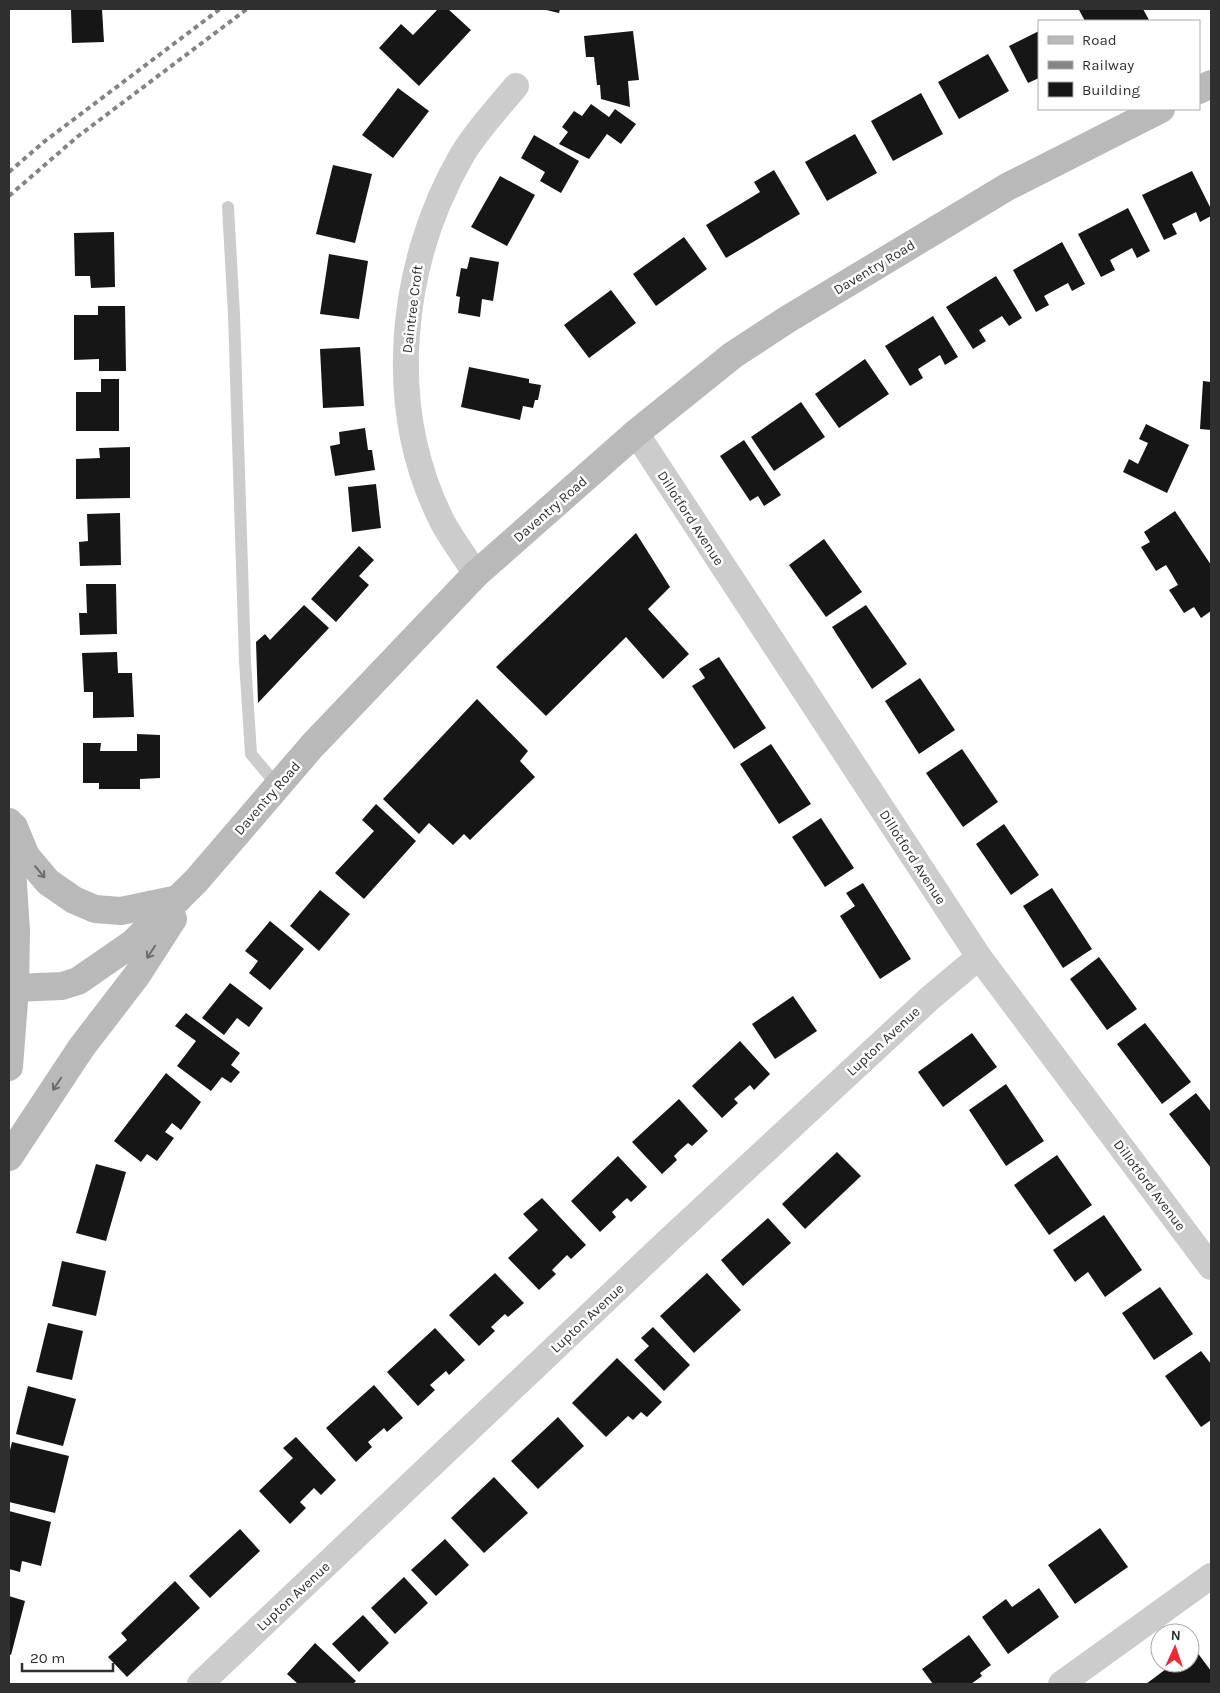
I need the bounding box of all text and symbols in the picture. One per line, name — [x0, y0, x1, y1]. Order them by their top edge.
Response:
legend — [1038, 20, 1200, 110]
text: Road — [1082, 31, 1117, 49]
text: Railway — [1082, 56, 1134, 74]
text: Building — [1082, 81, 1140, 99]
street label: Daventry Road — [830, 236, 918, 298]
street label: Daintree Croft — [399, 264, 426, 354]
street label: Dillotford Avenue — [654, 468, 727, 569]
street label: Daventry Road — [510, 473, 591, 546]
street label: Daventry Road — [231, 758, 304, 839]
street label: Dillotford Avenue — [876, 807, 949, 908]
one-way arrow — [34, 865, 45, 878]
one-way arrow — [146, 945, 157, 959]
street label: Lupton Avenue — [843, 1003, 924, 1080]
one-way arrow — [51, 1077, 62, 1091]
street label: Dillotford Avenue — [1110, 1137, 1189, 1234]
street label: Lupton Avenue — [547, 1280, 628, 1357]
street label: Lupton Avenue — [253, 1558, 334, 1635]
north arrow — [1150, 1623, 1200, 1673]
text: N — [1170, 1627, 1181, 1644]
scale bar — [22, 1640, 114, 1672]
text: 20 m — [30, 1649, 65, 1667]

